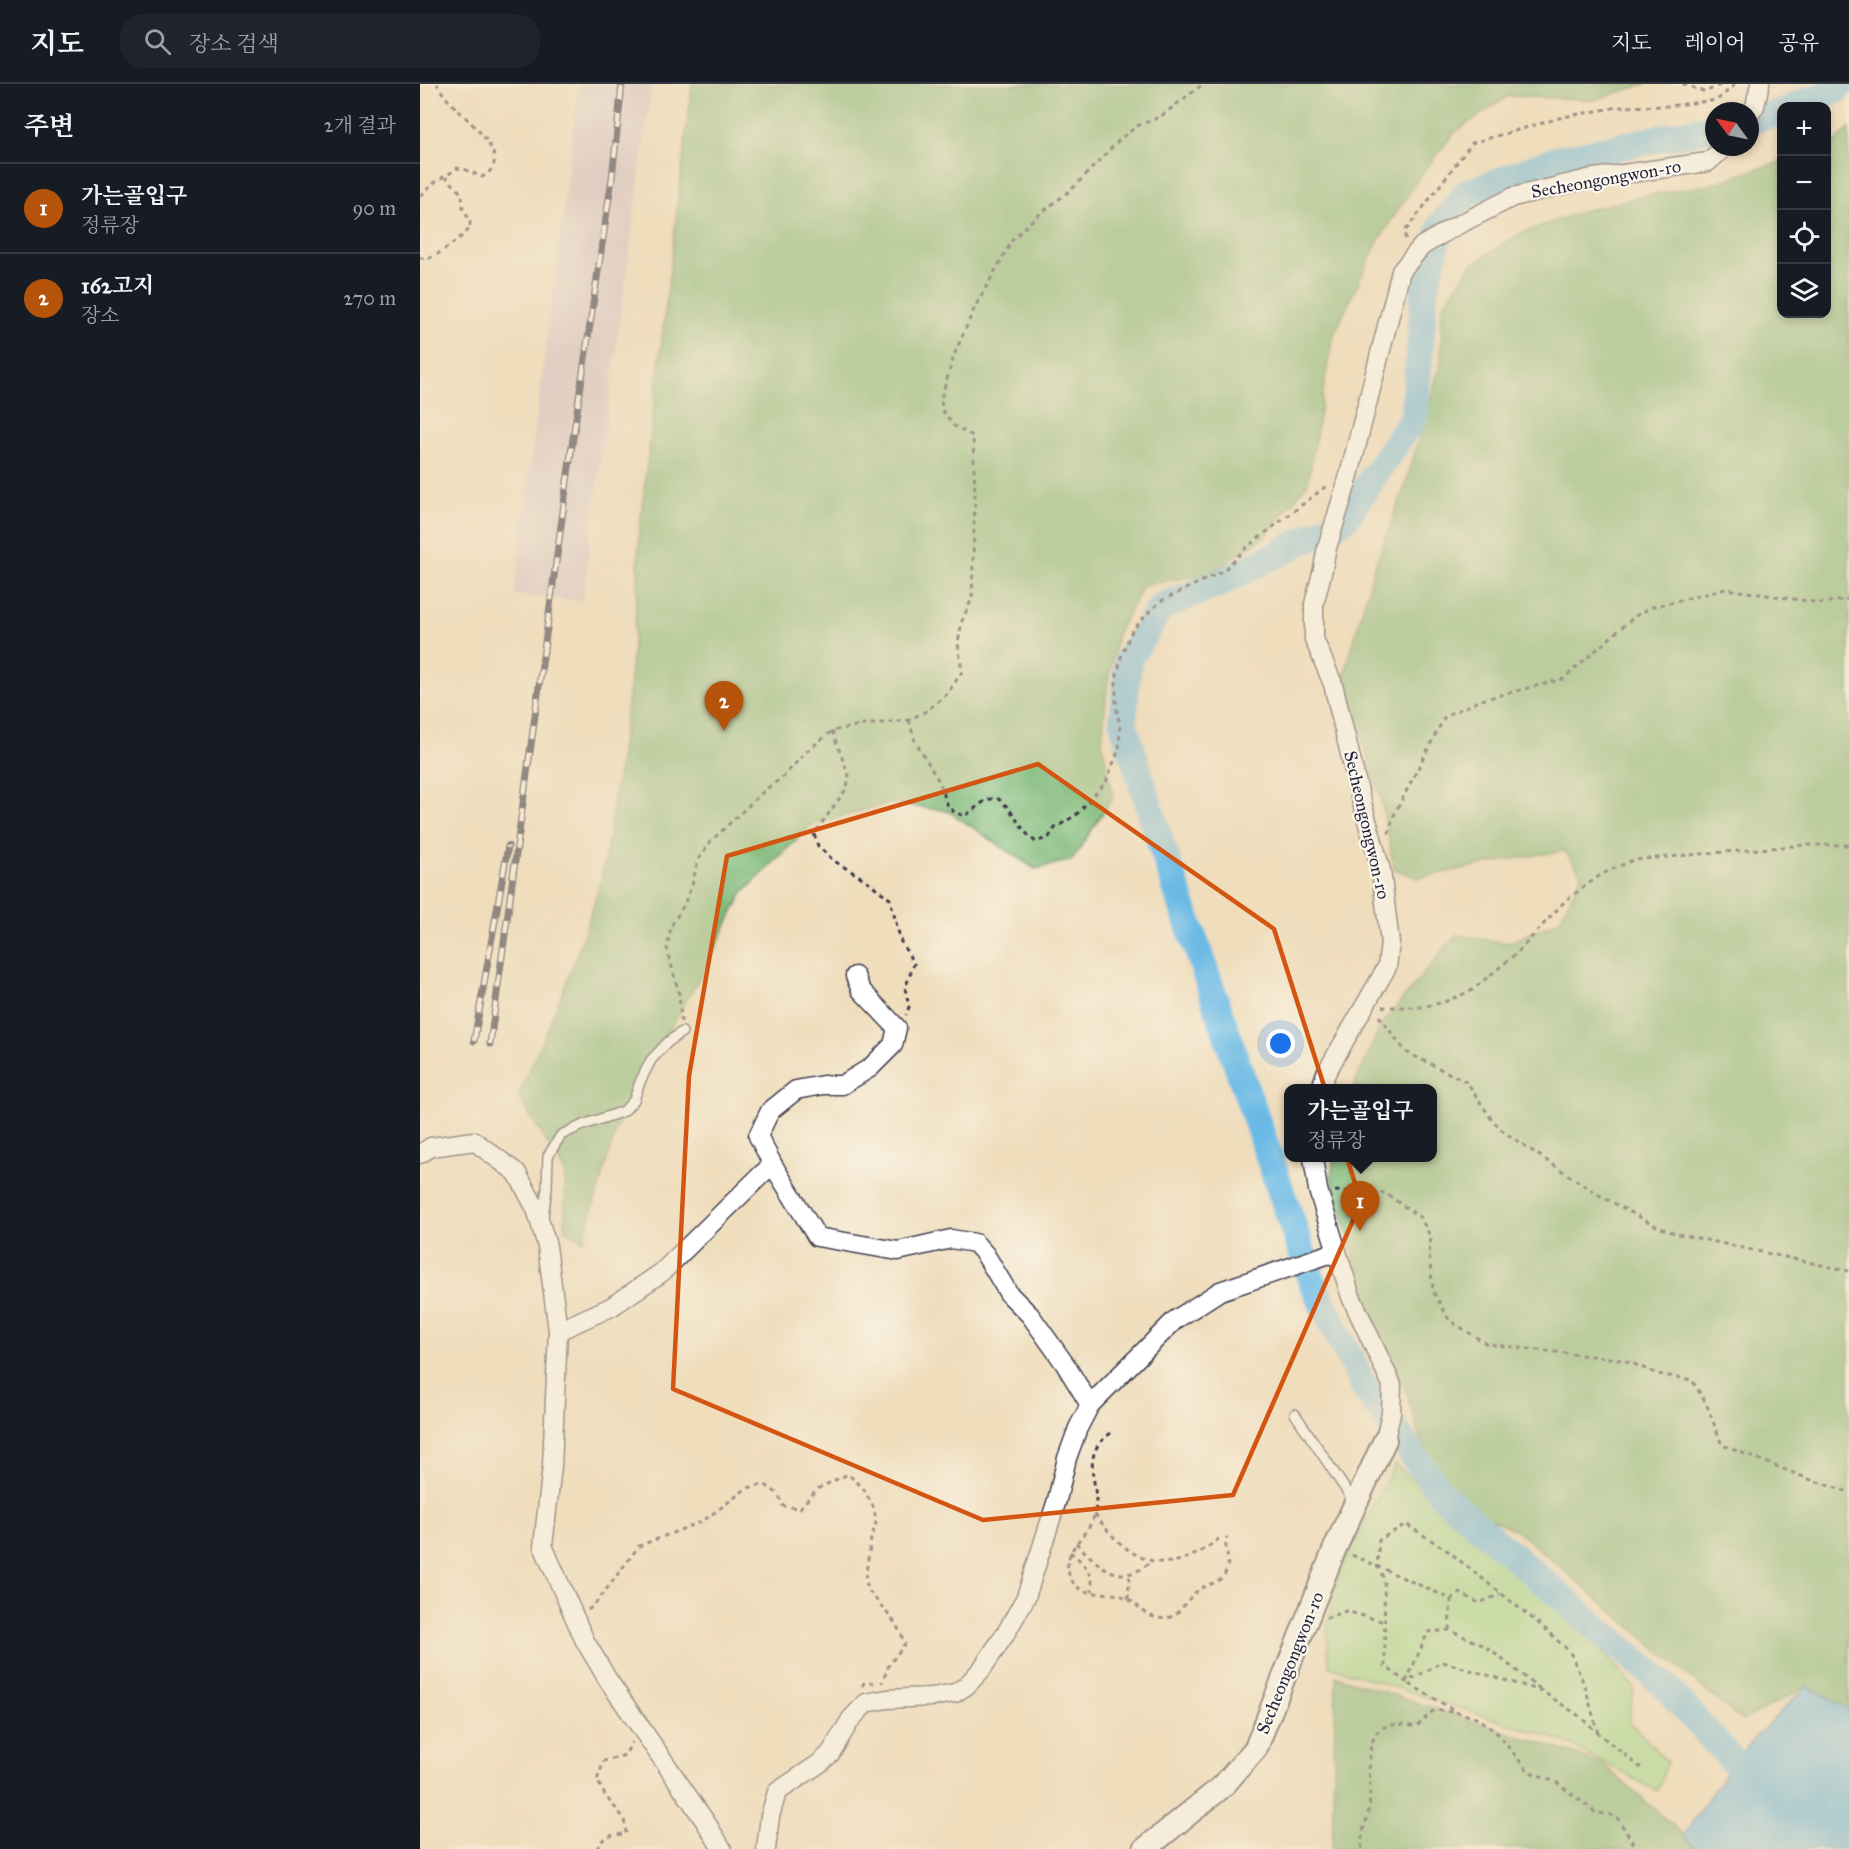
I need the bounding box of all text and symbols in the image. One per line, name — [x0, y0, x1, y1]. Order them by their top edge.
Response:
search box — [120, 14, 540, 68]
icon: search — [141, 25, 174, 58]
text: 지도 — [30, 26, 84, 61]
text: 장소 검색 — [189, 30, 279, 57]
text: 지도 — [1611, 30, 1652, 56]
text: 레이어 — [1685, 30, 1745, 56]
text: 공유 — [1778, 30, 1819, 56]
north arrow — [1705, 102, 1759, 156]
map controls — [1777, 102, 1831, 318]
button: + — [1777, 102, 1831, 156]
text: 주변 — [24, 110, 74, 142]
text: 2개 결과 — [324, 113, 396, 137]
street label: Secheongongwon-ro — [1529, 155, 1683, 204]
button: − — [1777, 156, 1831, 210]
text: 가는골입구 — [81, 182, 187, 209]
text: 1 — [40, 196, 47, 220]
text: 90 m — [353, 196, 396, 220]
button: locate — [1777, 210, 1831, 264]
text: 정류장 — [81, 213, 139, 237]
button: layers — [1777, 264, 1831, 318]
text: 162고지 — [81, 272, 154, 299]
text: 2 — [39, 286, 48, 310]
text: 270 m — [343, 286, 396, 310]
text: 장소 — [81, 303, 120, 327]
pin: 2 — [704, 682, 744, 731]
street label: Secheongongwon-ro — [1338, 749, 1395, 902]
your location — [1266, 1029, 1295, 1058]
popup — [1284, 1084, 1437, 1162]
text: 가는골입구 — [1307, 1097, 1414, 1124]
text: 정류장 — [1307, 1128, 1365, 1152]
pin: 1 — [1340, 1182, 1380, 1231]
street label: Secheongongwon-ro — [1251, 1589, 1330, 1738]

